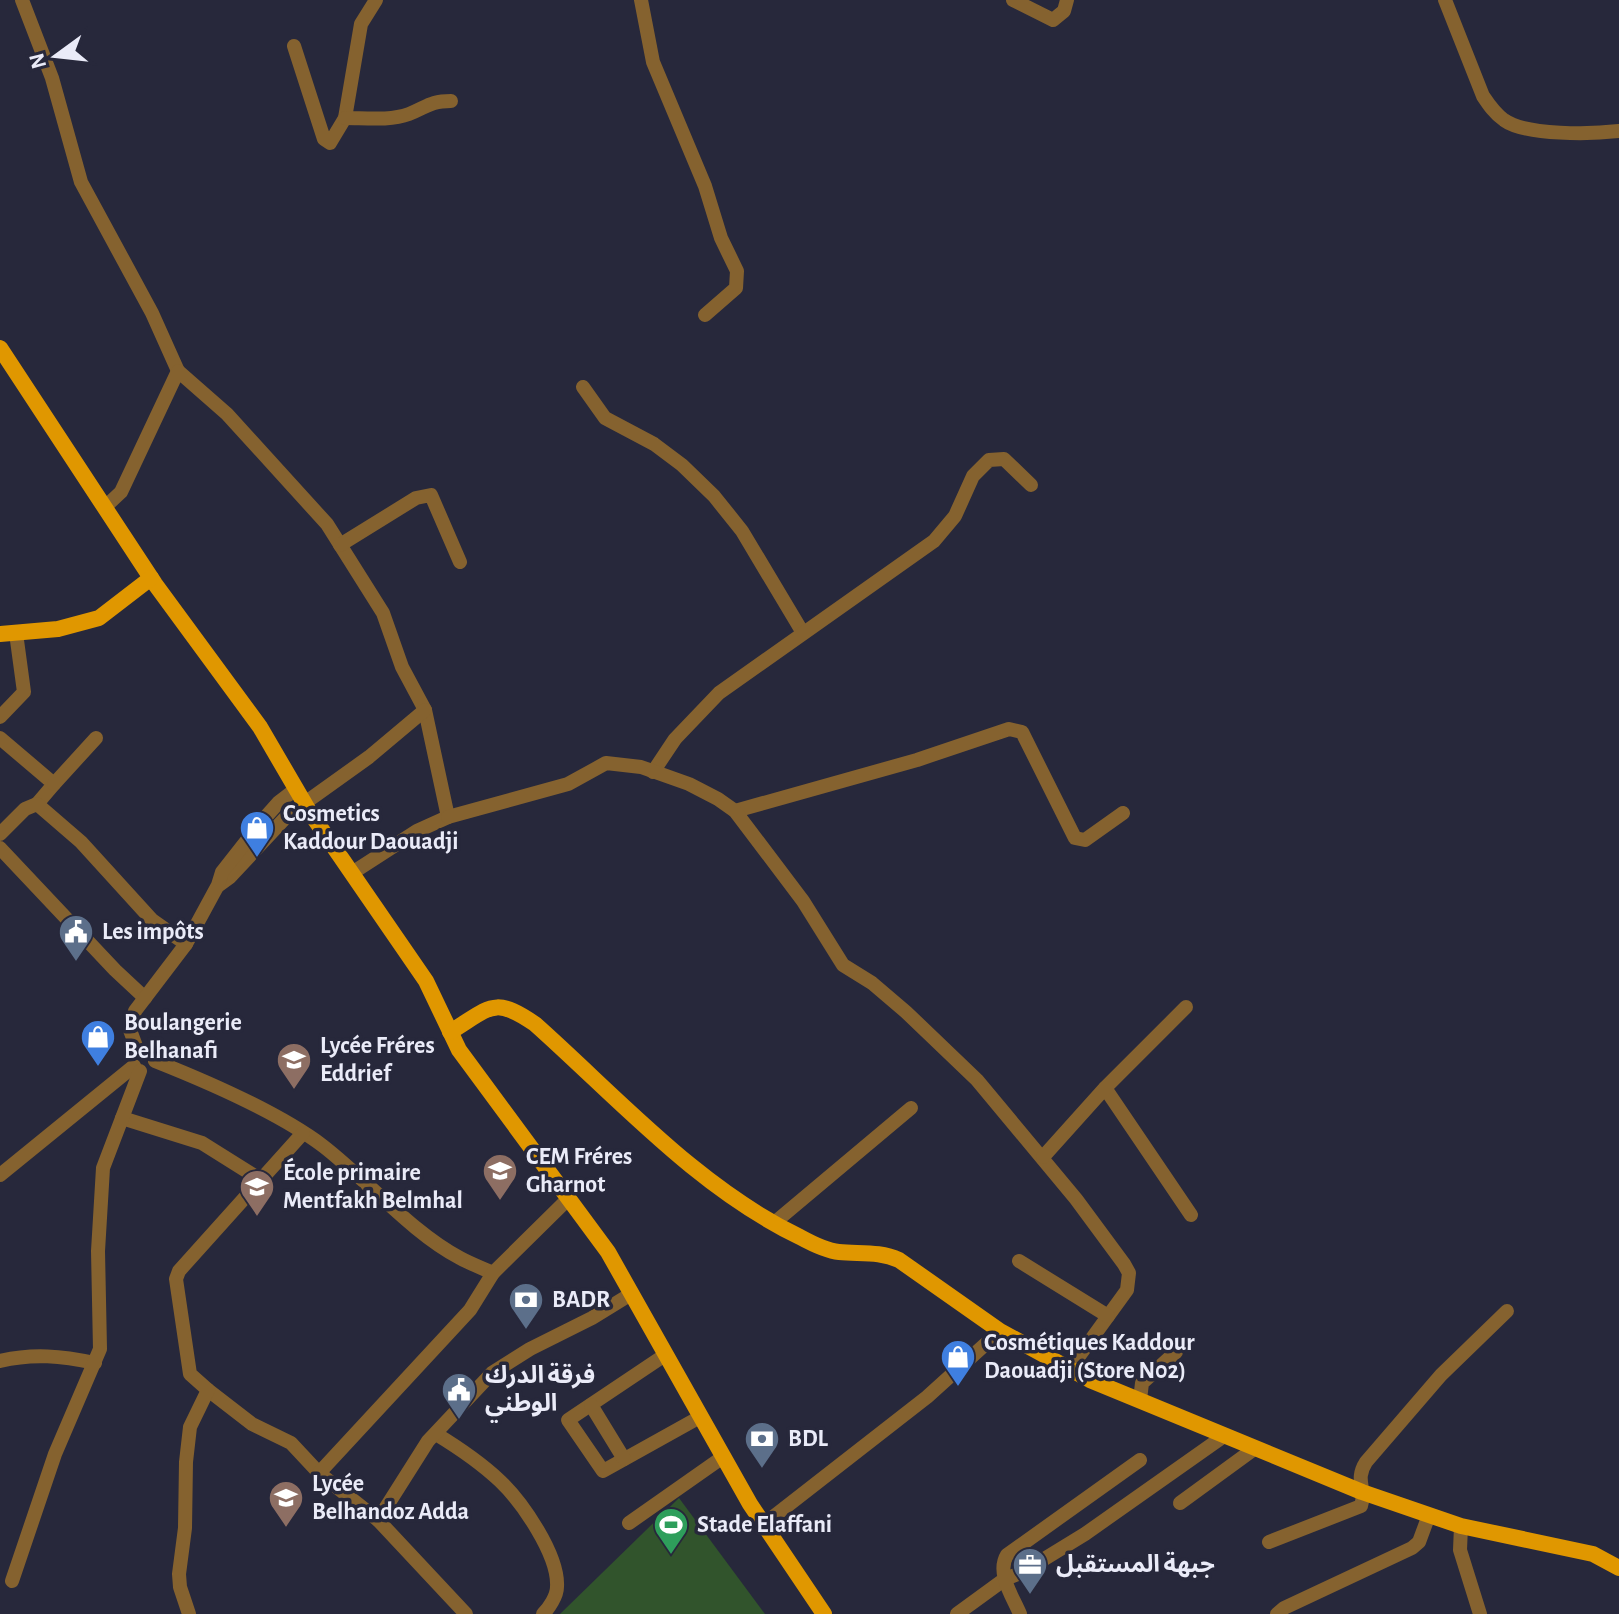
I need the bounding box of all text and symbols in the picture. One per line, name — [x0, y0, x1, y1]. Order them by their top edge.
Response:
north arrow — [16, 16, 96, 96]
text: N — [25, 51, 50, 71]
place label: Cosmetics Kaddour Daouadji — [283, 802, 459, 854]
shop icon: Cosmetics Kaddour Daouadji — [238, 809, 276, 859]
public building icon: Les impôts — [57, 913, 95, 963]
place label: Les impôts — [102, 920, 204, 944]
place label: Boulangerie Belhanafi — [124, 1011, 242, 1063]
shop icon: Boulangerie Belhanafi — [79, 1018, 117, 1068]
place label: Lycée Fréres Eddrief — [320, 1034, 435, 1086]
school or university icon: Lycée Fréres Eddrief — [275, 1041, 313, 1091]
place label: CEM Fréres Gharnot — [526, 1145, 632, 1197]
school or university icon: CEM Fréres Gharnot — [481, 1152, 519, 1202]
place label: École primaire Mentfakh Belmhal — [283, 1157, 463, 1213]
school or university icon: École primaire Mentfakh Belmhal — [238, 1168, 276, 1218]
bank icon: BADR — [507, 1281, 545, 1331]
place label: BADR — [552, 1288, 610, 1312]
place label: Cosmétiques Kaddour Daouadji (Store N02) — [984, 1331, 1195, 1383]
shop icon: Cosmétiques Kaddour Daouadji (Store N02) — [939, 1338, 977, 1388]
place label: فرقة الدرك الوطني — [485, 1362, 595, 1423]
public building icon: فرقة الدرك الوطني — [440, 1371, 478, 1421]
bank icon: BDL — [743, 1420, 781, 1470]
place label: BDL — [788, 1427, 828, 1451]
place label: Lycée Belhandoz Adda — [312, 1472, 469, 1524]
school or university icon: Lycée Belhandoz Adda — [267, 1479, 305, 1529]
sports icon: Stade Elaffani — [652, 1506, 690, 1556]
place label: Stade Elaffani — [697, 1513, 832, 1537]
office icon: جبهة المستقبل — [1011, 1546, 1049, 1596]
place label: جبهة المستقبل — [1056, 1551, 1215, 1578]

